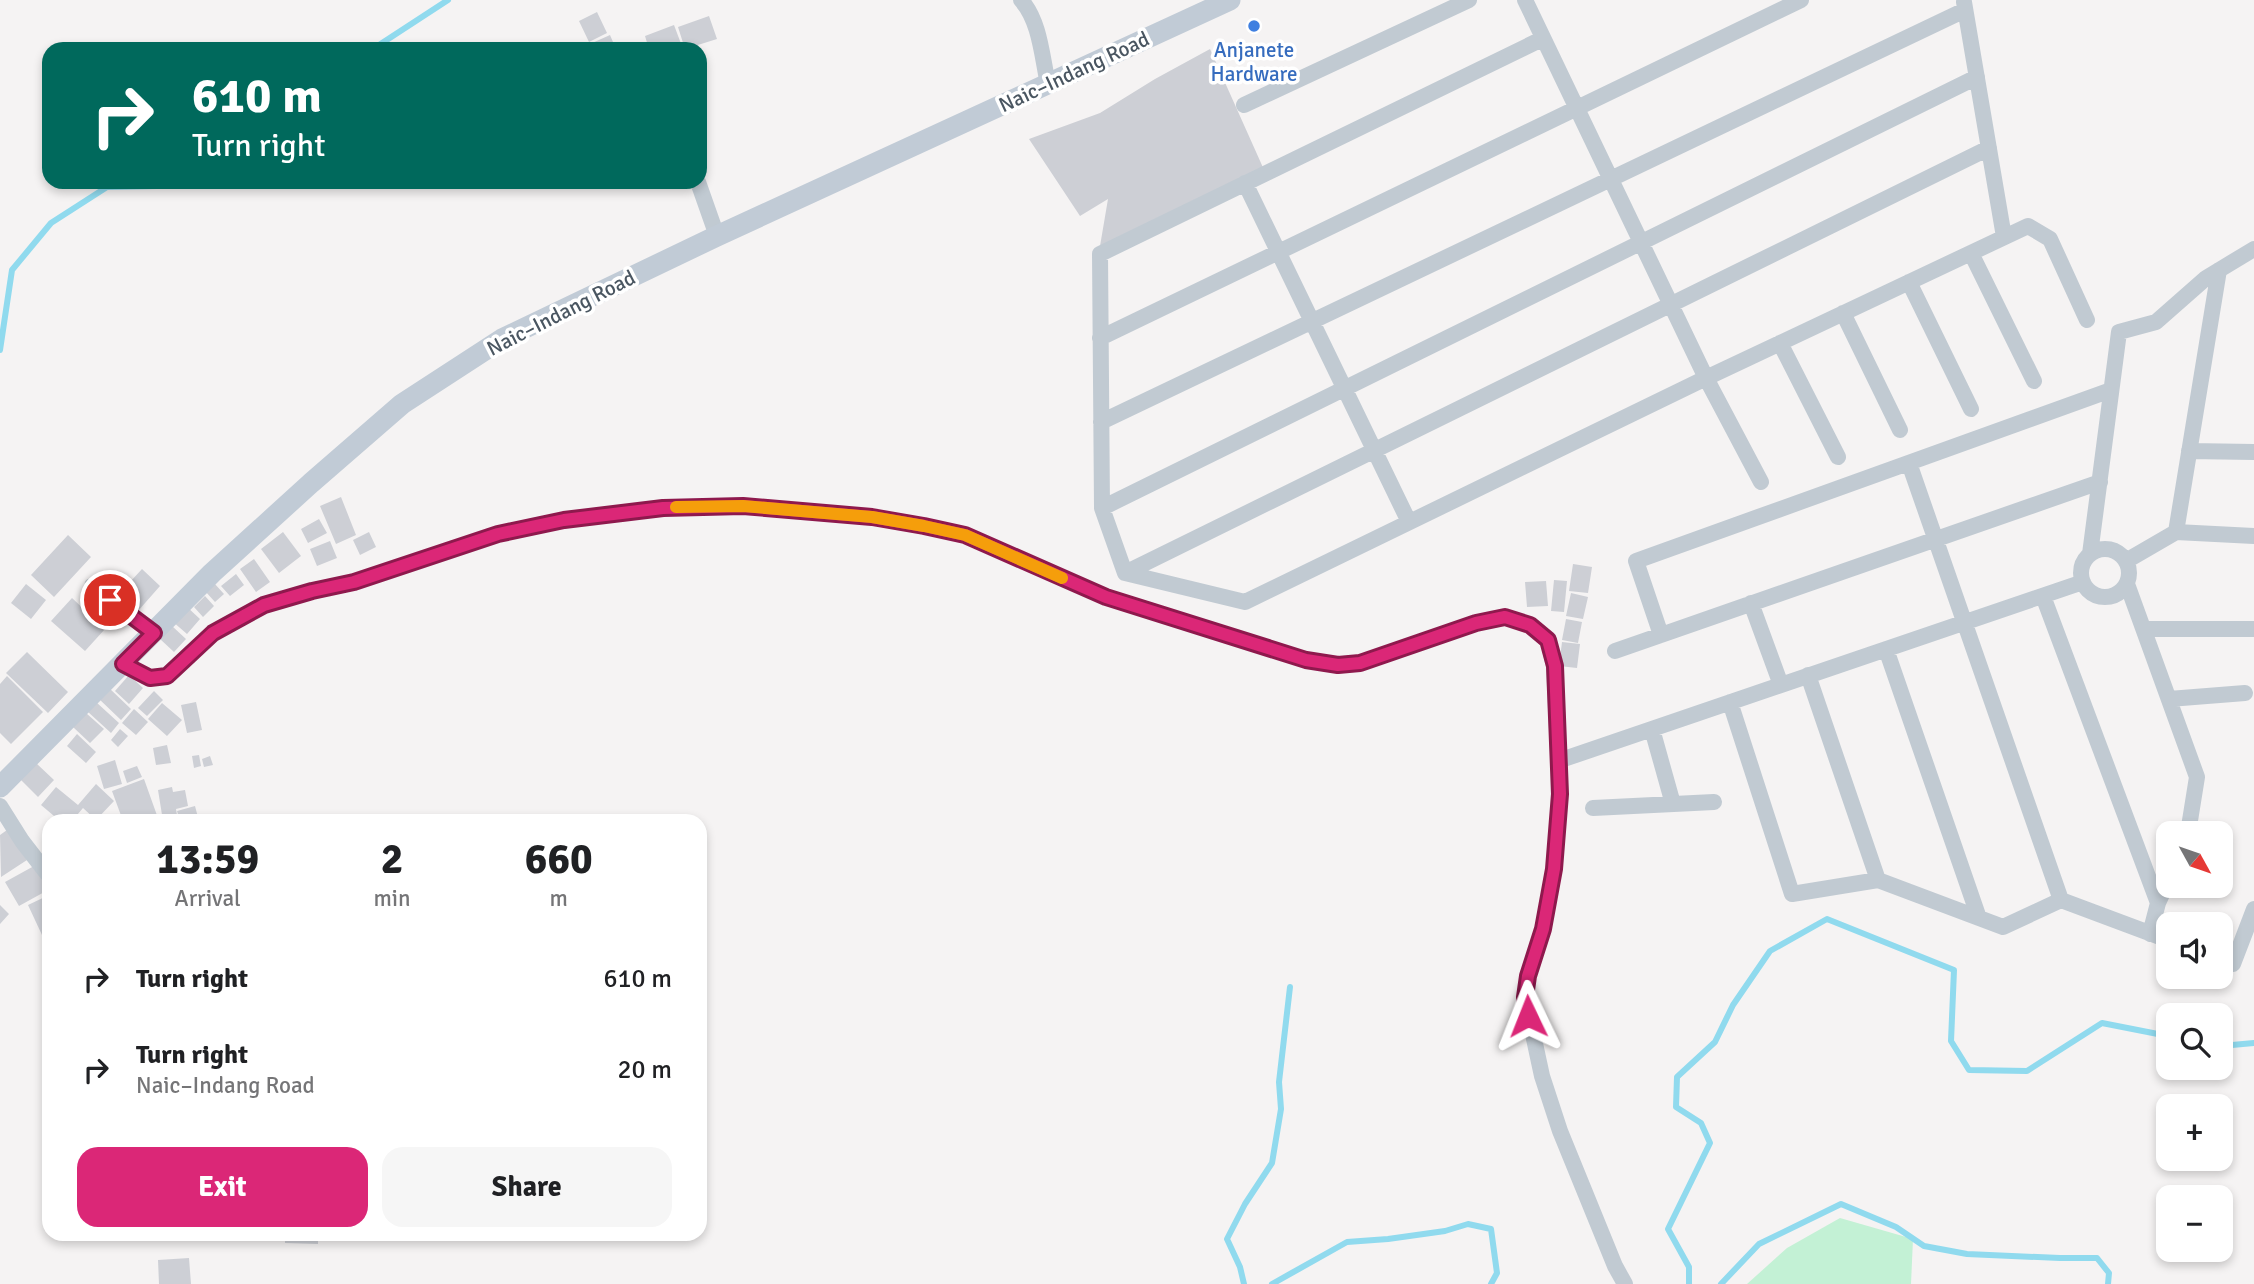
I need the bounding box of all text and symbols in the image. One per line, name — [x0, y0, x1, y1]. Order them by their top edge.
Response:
marker: Anjanete Hardware — [1246, 18, 1262, 34]
street label: Naic–Indang Road — [995, 26, 1153, 118]
place label: Anjanete Hardware — [1211, 37, 1297, 87]
text: 610 m — [192, 66, 322, 126]
icon: right — [77, 70, 168, 161]
text: Turn right — [192, 126, 325, 165]
street label: Naic–Indang Road — [482, 264, 640, 362]
pin — [80, 570, 140, 630]
icon: arrive — [91, 581, 129, 619]
north arrow — [2156, 821, 2233, 898]
map controls — [2156, 821, 2233, 1262]
text: 13:59 — [156, 834, 259, 885]
text: 2 — [381, 834, 403, 885]
text: 660 — [525, 834, 593, 885]
text: Arrival — [175, 884, 241, 913]
text: min — [373, 884, 411, 913]
text: m — [550, 884, 568, 913]
button: sound — [2156, 912, 2233, 989]
icon: right — [77, 960, 115, 998]
text: Turn right — [136, 963, 248, 995]
text: 610 m — [603, 963, 672, 995]
position arrow — [1491, 979, 1565, 1053]
button: search — [2156, 1003, 2233, 1080]
text: Turn right — [136, 1039, 248, 1071]
icon: right — [77, 1051, 115, 1089]
text: 20 m — [617, 1054, 672, 1086]
text: Naic–Indang Road — [136, 1071, 315, 1100]
button: + — [2156, 1094, 2233, 1171]
button: Exit — [77, 1147, 368, 1227]
button: Share — [382, 1147, 672, 1227]
button: − — [2156, 1185, 2233, 1262]

